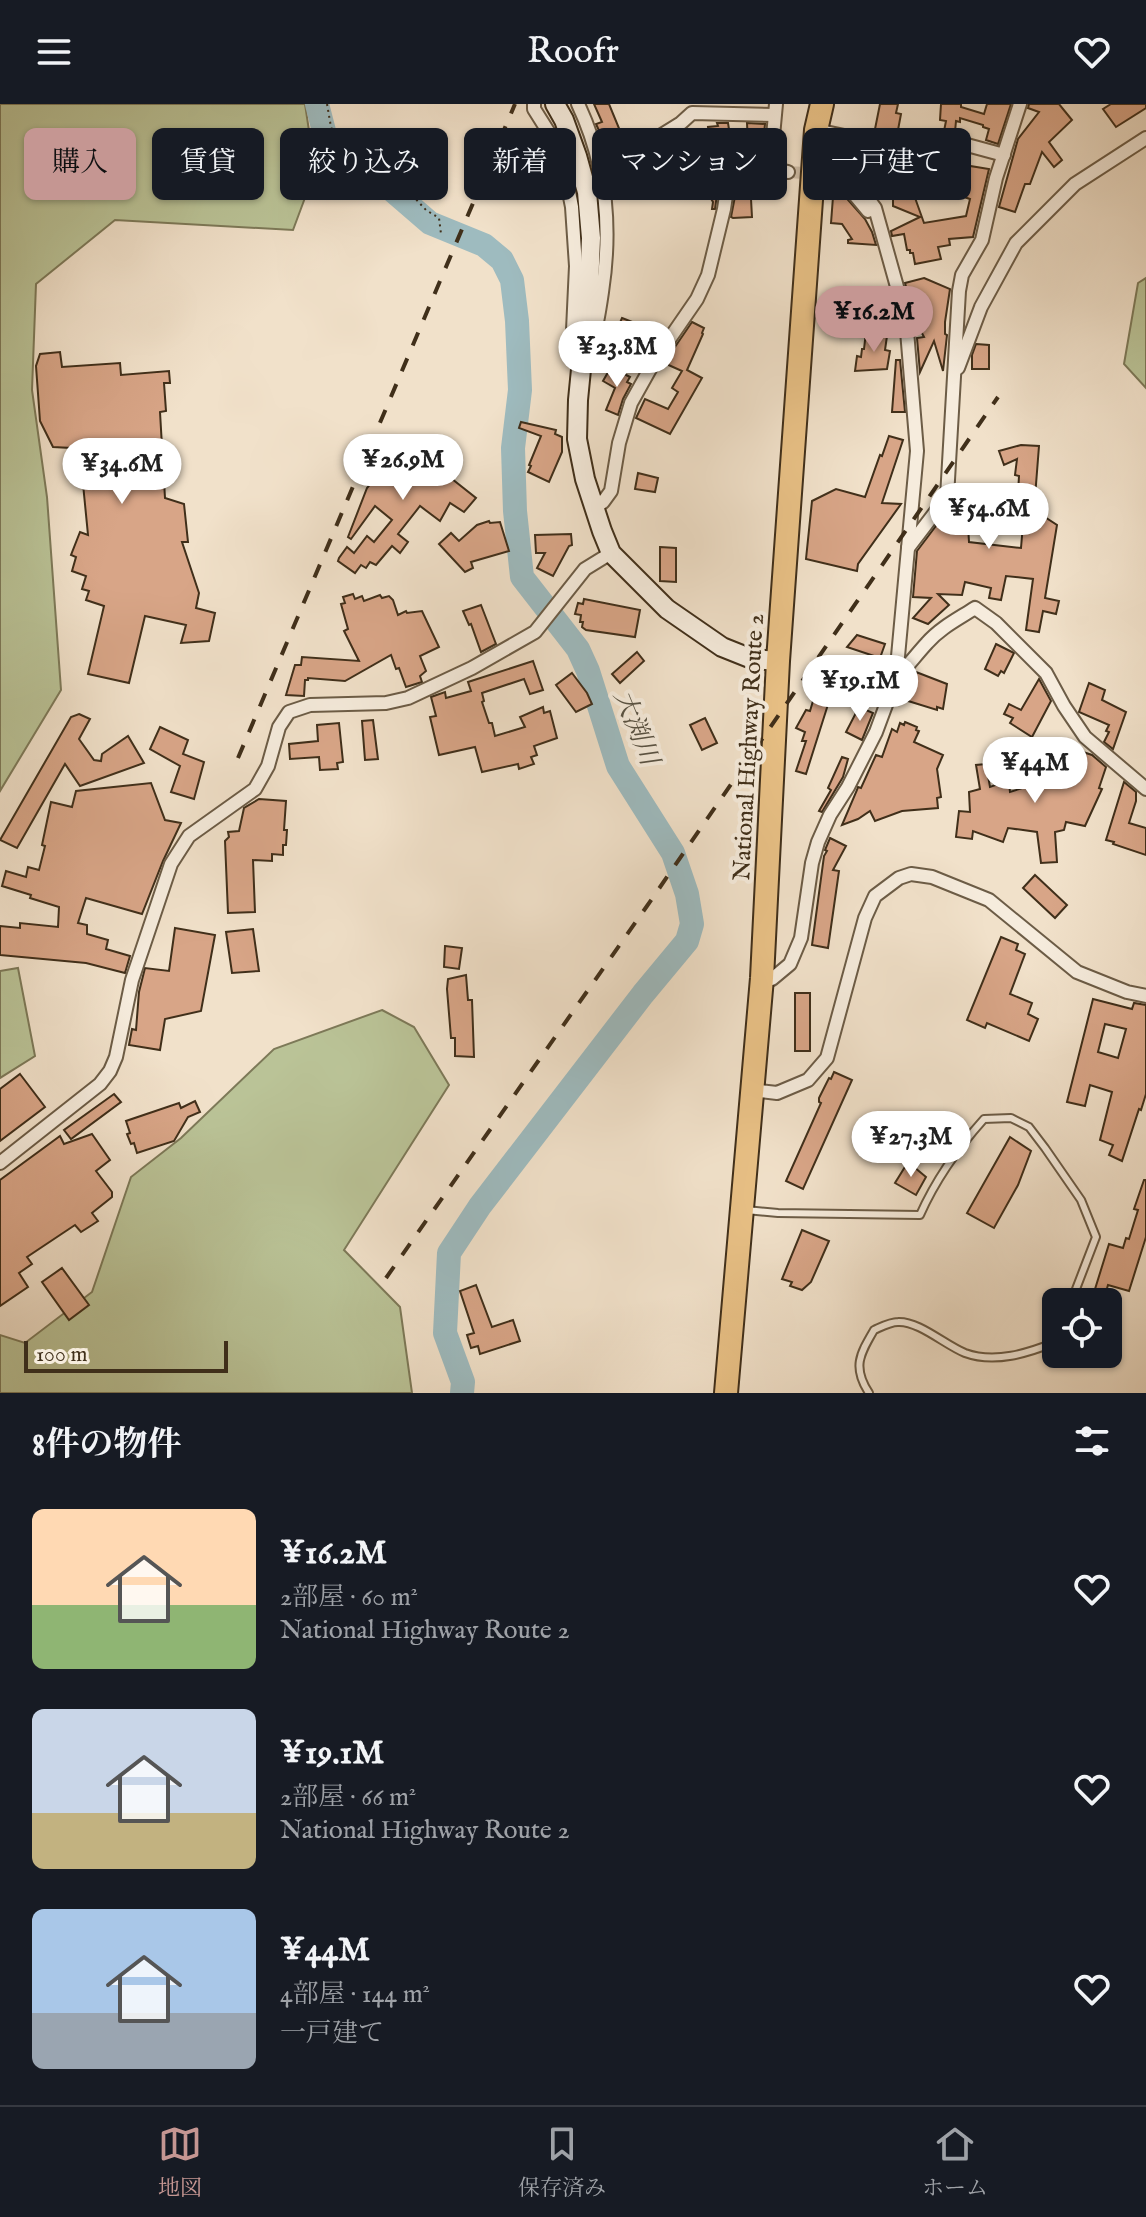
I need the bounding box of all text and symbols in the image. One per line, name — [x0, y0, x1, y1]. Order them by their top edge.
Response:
text: Roofr — [527, 29, 619, 75]
icon: menu — [32, 30, 76, 74]
icon: heart — [1070, 30, 1114, 74]
chip: 購入 — [24, 128, 136, 200]
chip: 賃貸 — [152, 128, 264, 200]
chip: 絞り込み — [280, 128, 448, 200]
chip: 新着 — [464, 128, 576, 200]
chip: マンション — [592, 128, 787, 200]
chip: 一戸建て — [803, 128, 971, 200]
pin: ¥16.2M — [809, 286, 939, 354]
text: ¥16.2M — [833, 295, 915, 328]
pin: ¥23.8M — [552, 321, 682, 389]
text: ¥23.8M — [576, 330, 658, 363]
pin: ¥26.9M — [338, 434, 468, 502]
pin: ¥34.6M — [57, 438, 187, 506]
text: ¥26.9M — [361, 443, 445, 476]
text: ¥34.6M — [81, 447, 164, 480]
pin: ¥54.6M — [924, 483, 1054, 551]
text: ¥54.6M — [948, 492, 1030, 525]
street label: National Highway Route 2 — [727, 613, 772, 881]
pin: ¥19.1M — [795, 655, 925, 723]
text: ¥19.1M — [820, 664, 900, 697]
water label: 大渕川 — [606, 685, 667, 773]
pin: ¥44M — [988, 737, 1082, 805]
text: ¥44M — [1001, 746, 1069, 779]
pin: ¥27.3M — [846, 1111, 976, 1179]
text: ¥27.3M — [870, 1120, 952, 1153]
map controls — [1042, 1288, 1122, 1368]
button: locate — [1042, 1288, 1122, 1368]
scale bar — [24, 1337, 228, 1373]
text: 100 m — [36, 1341, 88, 1369]
icon: filters — [1070, 1419, 1114, 1463]
text: 8件の物件 — [32, 1424, 181, 1467]
text: ¥16.2M — [280, 1532, 387, 1575]
icon: home — [96, 1541, 192, 1637]
icon: heart — [1070, 1567, 1114, 1611]
text: 2部屋 · 60 m² — [280, 1581, 418, 1614]
text: National Highway Route 2 — [280, 1614, 570, 1647]
text: ¥19.1M — [280, 1732, 384, 1775]
icon: home — [96, 1741, 192, 1837]
icon: heart — [1070, 1767, 1114, 1811]
text: 2部屋 · 66 m² — [280, 1781, 416, 1814]
text: National Highway Route 2 — [280, 1814, 570, 1847]
text: ¥44M — [280, 1929, 370, 1972]
icon: home — [96, 1941, 192, 2037]
icon: heart — [1070, 1967, 1114, 2011]
text: 4部屋 · 144 m² — [280, 1978, 430, 2011]
text: 一戸建て — [280, 2017, 384, 2050]
tab: 地図 — [158, 2122, 202, 2203]
tab: 保存済み — [518, 2122, 606, 2203]
tab: ホーム — [922, 2122, 988, 2203]

